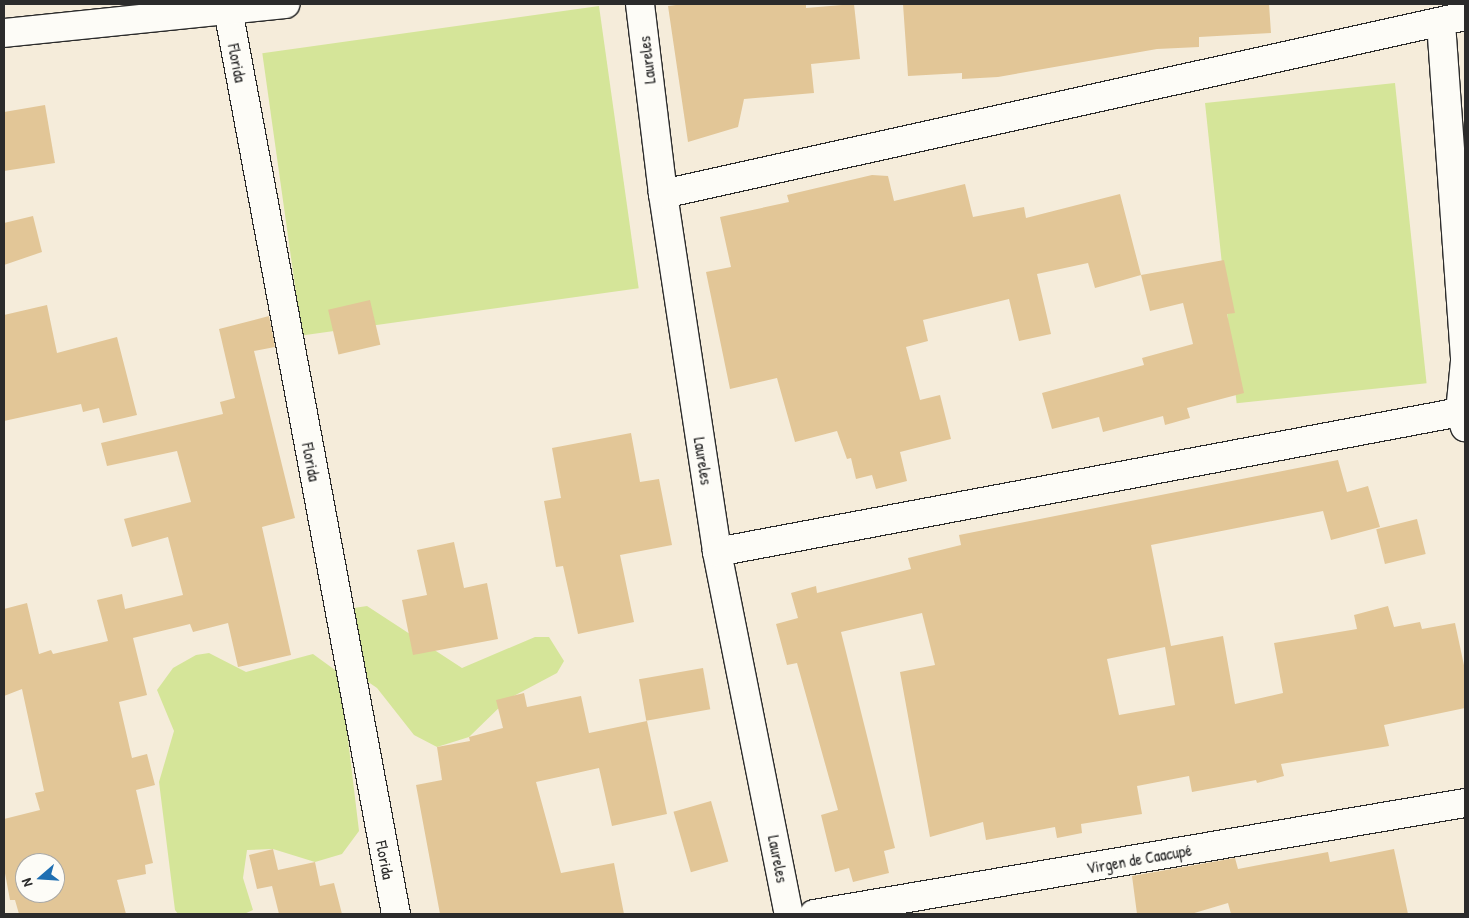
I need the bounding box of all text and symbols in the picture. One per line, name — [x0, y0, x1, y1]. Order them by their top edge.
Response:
street label: Laureles — [635, 35, 659, 85]
street label: Florida — [224, 42, 250, 84]
street label: Laureles — [690, 436, 716, 486]
street label: Florida — [298, 441, 324, 483]
street label: Laureles — [764, 834, 792, 884]
street label: Florida — [372, 839, 398, 881]
street label: Virgen de Caacupé — [1085, 840, 1193, 878]
north arrow — [15, 853, 65, 903]
text: N — [16, 876, 36, 889]

